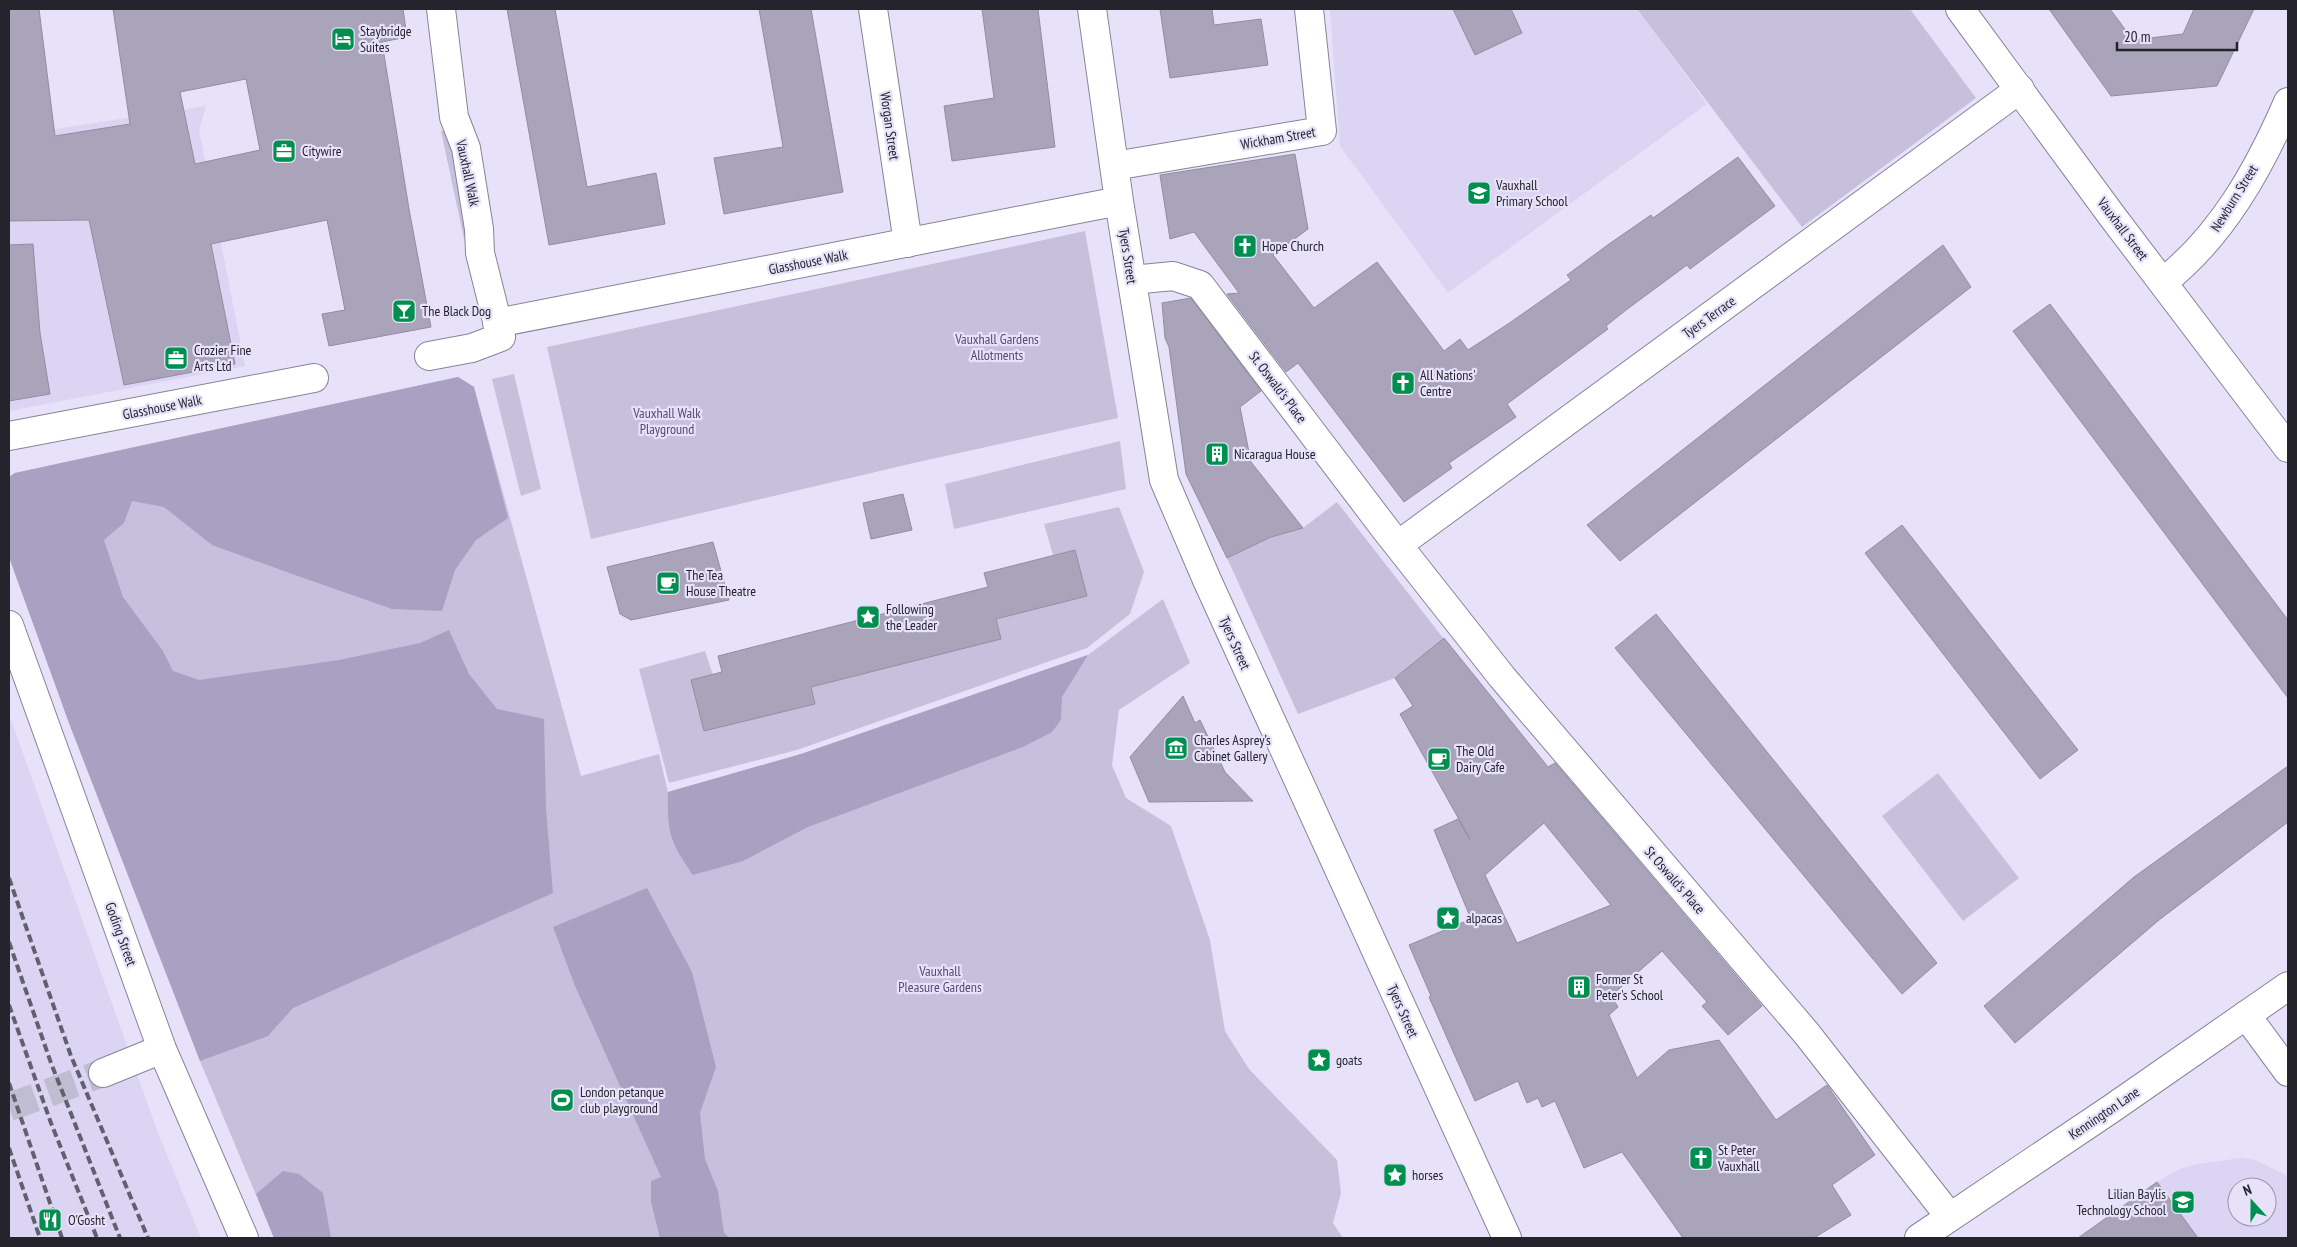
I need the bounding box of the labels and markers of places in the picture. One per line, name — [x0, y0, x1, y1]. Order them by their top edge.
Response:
place label: Staybridge Suites — [360, 22, 412, 56]
hotel icon: Staybridge Suites — [330, 26, 356, 52]
office icon: Citywire — [271, 138, 297, 164]
place label: Citywire — [302, 142, 342, 160]
place label: Vauxhall Primary School — [1495, 176, 1568, 210]
school or university icon: Vauxhall Primary School — [1466, 180, 1492, 206]
church icon: Hope Church — [1232, 233, 1258, 259]
place label: Hope Church — [1262, 237, 1324, 255]
bar icon: The Black Dog — [391, 298, 417, 324]
place label: The Black Dog — [422, 302, 491, 320]
place label: Crozier Fine Arts Ltd — [194, 341, 252, 375]
office icon: Crozier Fine Arts Ltd — [163, 345, 189, 371]
place label: All Nations' Centre — [1420, 366, 1476, 400]
church icon: All Nations' Centre — [1390, 370, 1416, 396]
building icon: Nicaragua House — [1204, 441, 1230, 467]
place label: Nicaragua House — [1234, 445, 1316, 463]
place label: The Tea House Theatre — [686, 566, 756, 600]
cafe icon: The Tea House Theatre — [655, 570, 681, 596]
place label: Following the Leader — [886, 600, 937, 634]
place icon: Following the Leader — [855, 604, 881, 630]
place label: Charles Asprey’s Cabinet Gallery — [1194, 731, 1271, 765]
museum icon: Charles Asprey’s Cabinet Gallery — [1163, 735, 1189, 761]
place label: The Old Dairy Cafe — [1456, 742, 1505, 776]
cafe icon: The Old Dairy Cafe — [1426, 746, 1452, 772]
place icon: alpacas — [1435, 905, 1461, 931]
place label: alpacas — [1466, 909, 1502, 927]
place label: Former St Peter's School — [1596, 970, 1664, 1004]
building icon: Former St Peter's School — [1566, 974, 1592, 1000]
place icon: goats — [1306, 1047, 1332, 1073]
place label: goats — [1336, 1051, 1363, 1069]
place label: London petanque club playground — [580, 1083, 664, 1117]
sports icon: London petanque club playground — [549, 1087, 575, 1113]
place label: St Peter Vauxhall — [1717, 1141, 1760, 1175]
church icon: St Peter Vauxhall — [1688, 1145, 1714, 1171]
place icon: horses — [1382, 1162, 1408, 1188]
place label: horses — [1412, 1166, 1444, 1184]
place label: Lilian Baylis Technology School — [2076, 1185, 2167, 1219]
school or university icon: Lilian Baylis Technology School — [2170, 1189, 2196, 1215]
restaurant icon: O'Gosht — [37, 1207, 63, 1233]
place label: O'Gosht — [68, 1211, 105, 1229]

